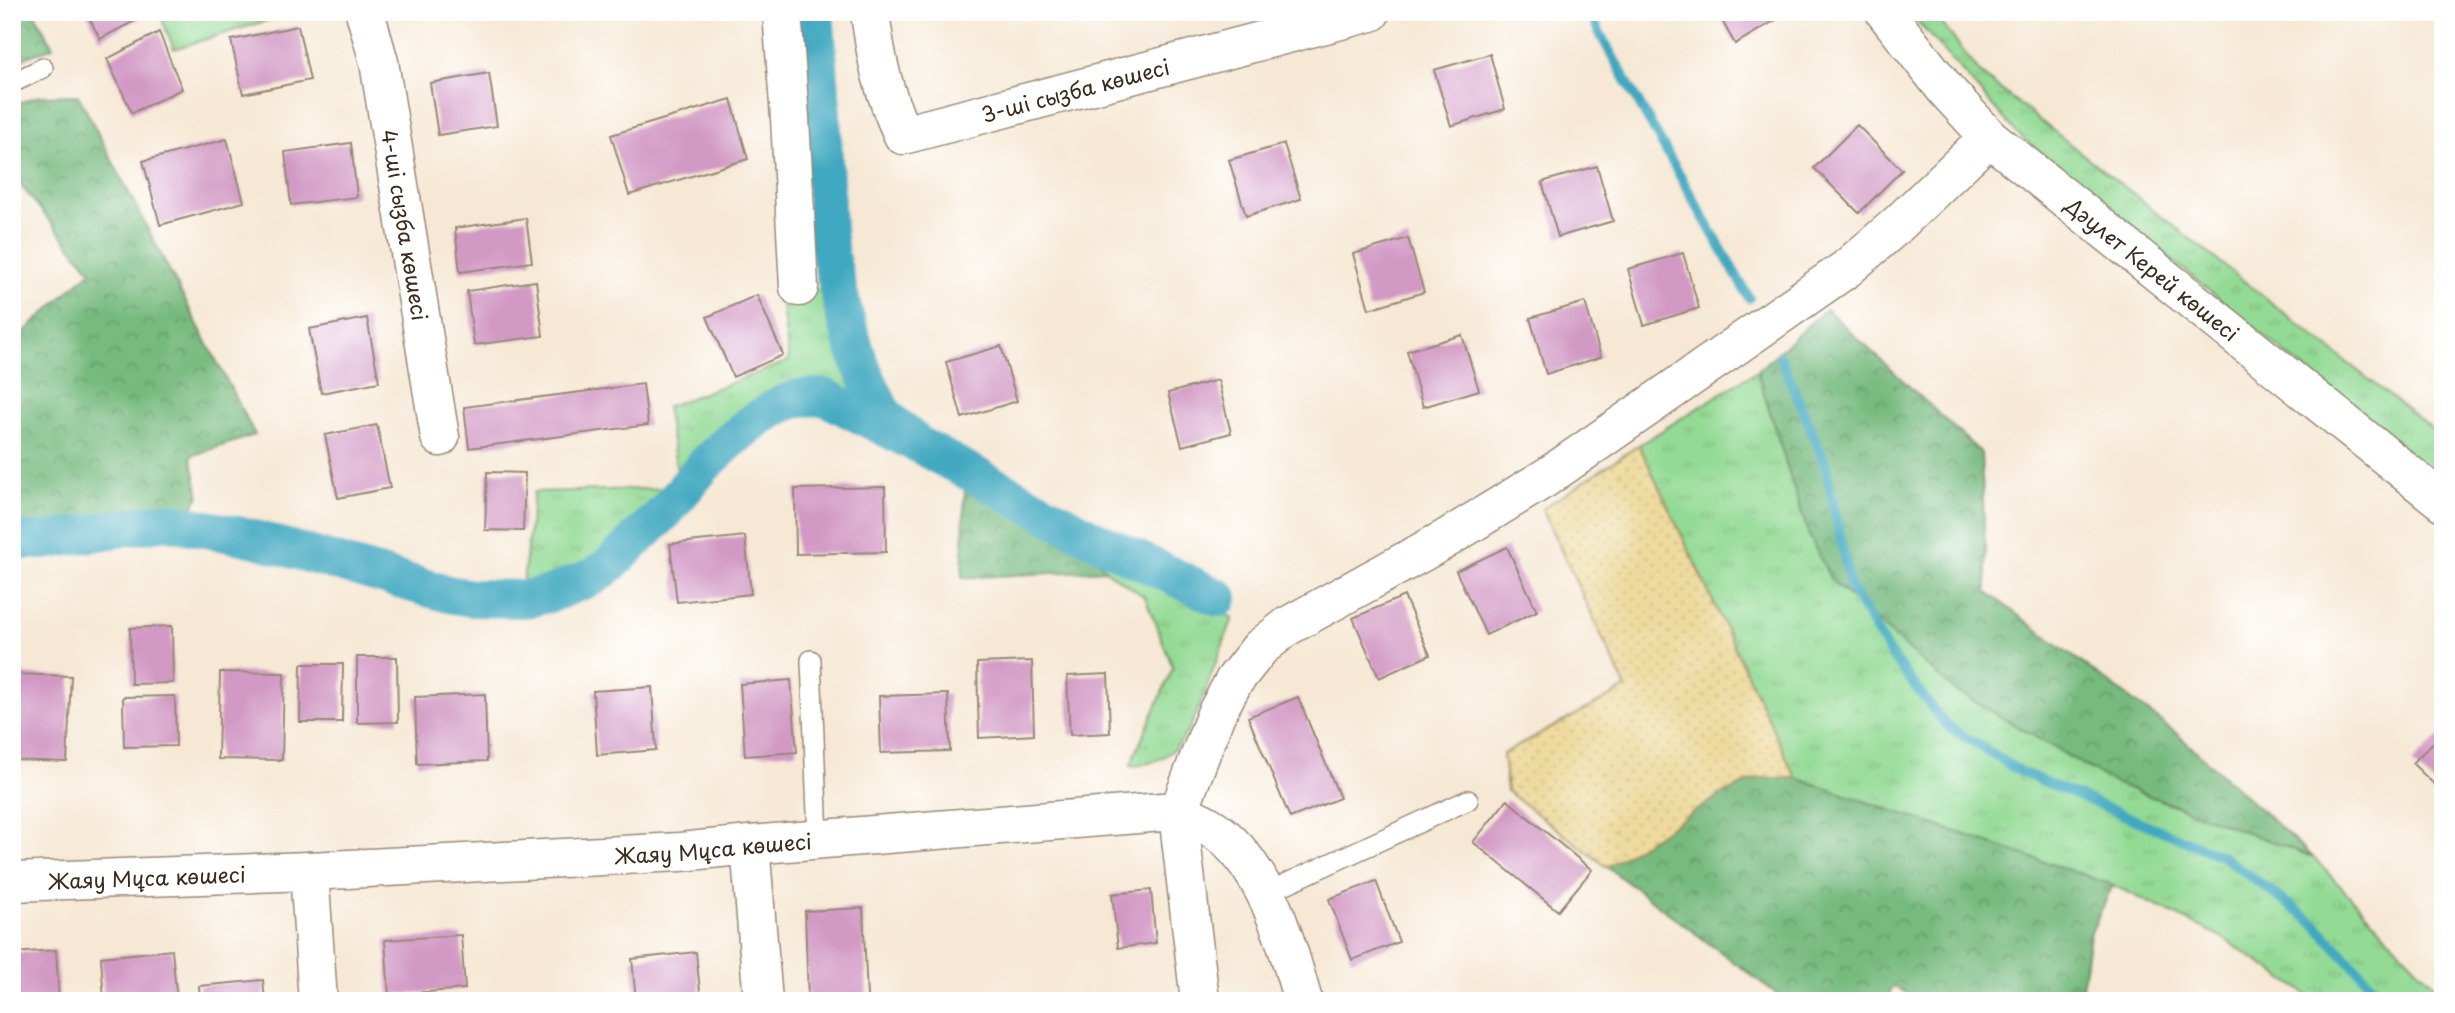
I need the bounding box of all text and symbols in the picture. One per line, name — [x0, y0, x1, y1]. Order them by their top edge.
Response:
street label: 3-ші сызба көшесі — [978, 50, 1173, 130]
street label: 4-ші сызба көшесі — [374, 127, 437, 323]
street label: Дәулет Керей көшесі — [2058, 188, 2246, 348]
street label: Жаяу Мұса көшесі — [613, 824, 813, 871]
street label: Жаяу Мұса көшесі — [46, 857, 246, 897]

